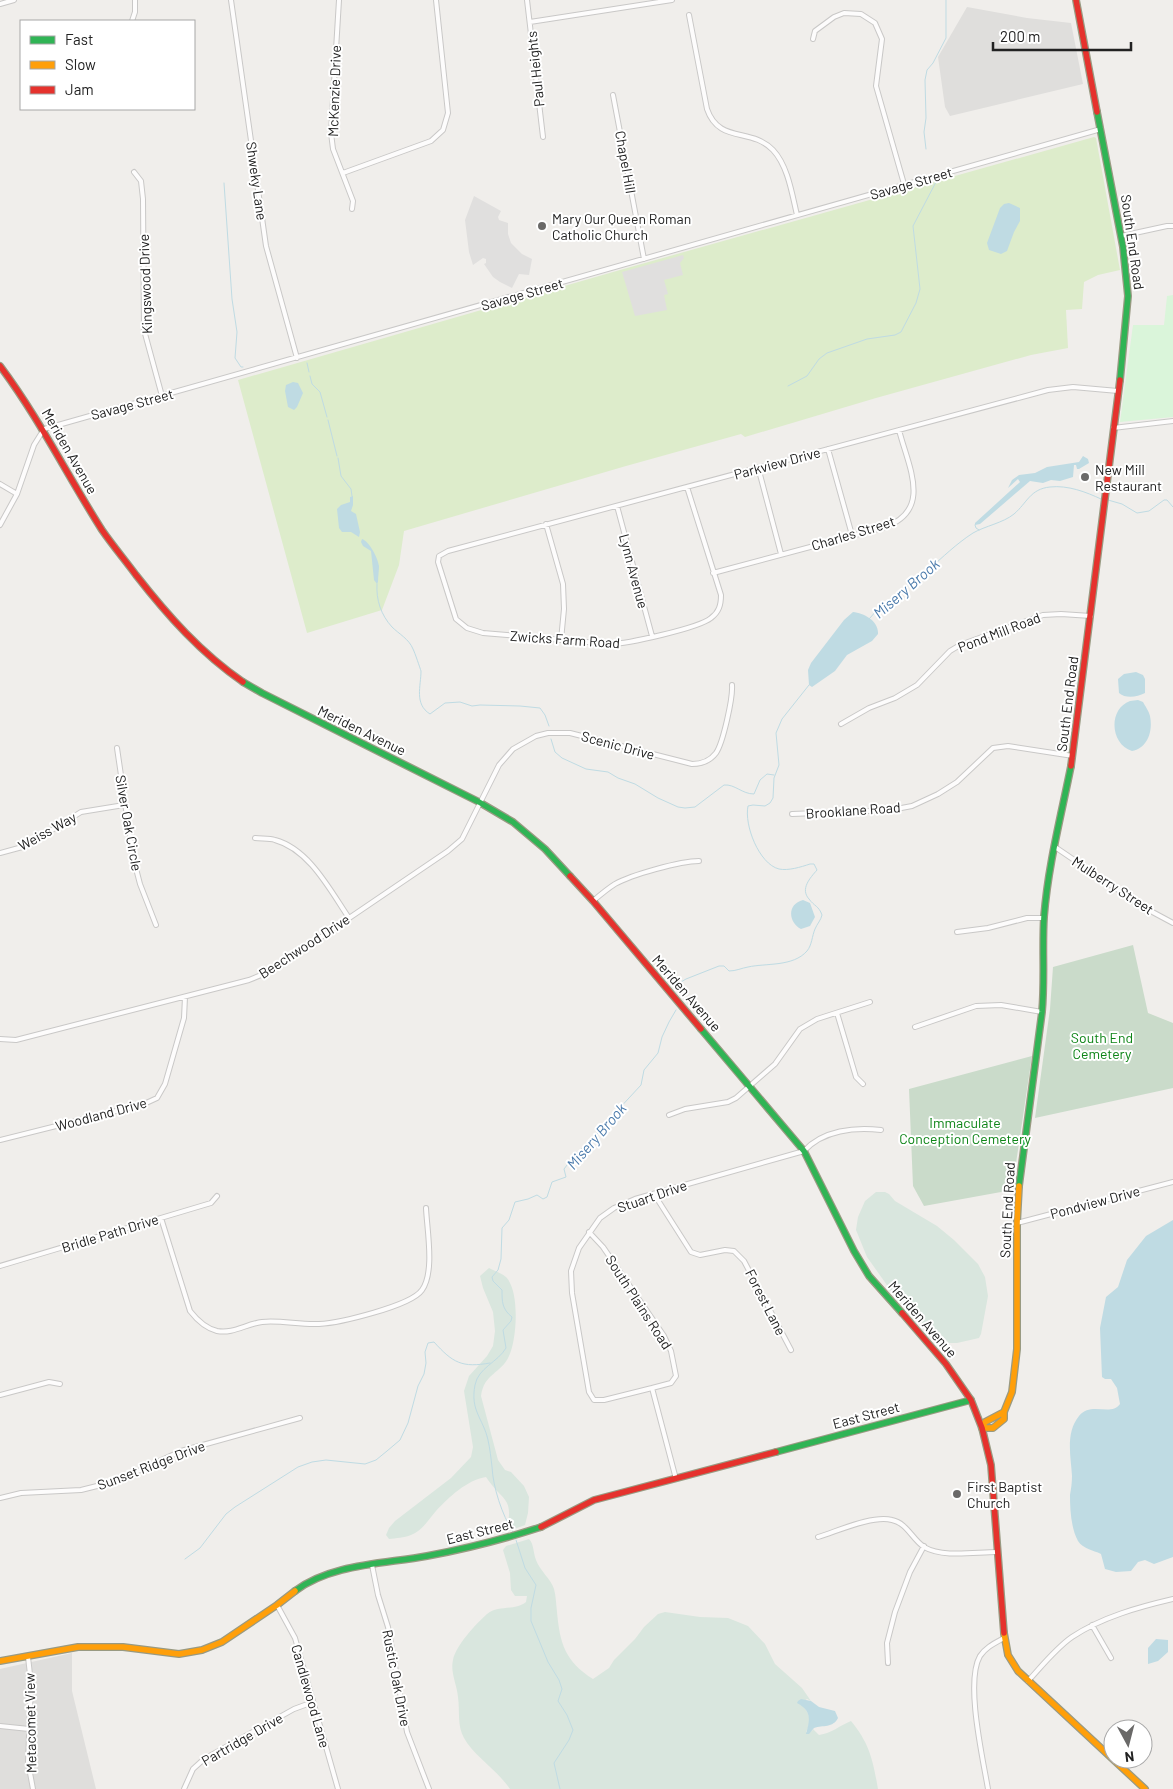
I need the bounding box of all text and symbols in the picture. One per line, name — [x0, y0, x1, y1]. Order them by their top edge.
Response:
legend — [20, 20, 195, 110]
scale bar — [993, 20, 1130, 52]
text: 200 m — [1000, 27, 1040, 45]
text: Fast — [65, 30, 93, 48]
street label: Paul Heights — [523, 30, 547, 108]
street label: McKenzie Drive — [324, 45, 344, 137]
text: Slow — [65, 55, 96, 73]
text: Jam — [65, 80, 94, 98]
street label: Chapel Hill — [612, 129, 640, 195]
street label: Shweky Lane — [243, 141, 271, 221]
street label: Savage Street — [868, 163, 954, 203]
street label: South End Road — [1118, 193, 1148, 291]
place label: Mary Our Queen Roman Catholic Church — [552, 210, 691, 243]
marker: Mary Our Queen Roman Catholic Church — [536, 220, 548, 232]
street label: Kingswood Drive — [135, 234, 155, 334]
street label: Savage Street — [479, 274, 565, 314]
street label: Savage Street — [89, 385, 175, 423]
street label: Meriden Avenue — [39, 405, 101, 497]
street label: Parkview Drive — [732, 443, 822, 483]
place label: New Mill Restaurant — [1095, 461, 1162, 494]
marker: New Mill Restaurant — [1079, 471, 1091, 483]
street label: Charles Street — [809, 512, 897, 554]
street label: Lynn Avenue — [616, 532, 652, 610]
water label: Misery Brook — [869, 554, 943, 622]
street label: Pond Mill Road — [955, 608, 1043, 656]
street label: Zwicks Farm Road — [509, 627, 621, 651]
street label: South End Road — [1053, 655, 1081, 753]
street label: Meriden Avenue — [315, 701, 409, 759]
street label: Scenic Drive — [579, 727, 657, 763]
street label: Silver Oak Circle — [112, 774, 146, 872]
street label: Brooklane Road — [805, 798, 901, 822]
street label: Weiss Way — [15, 808, 80, 854]
street label: Mulberry Street — [1069, 852, 1157, 918]
street label: Beechwood Drive — [255, 910, 353, 982]
street label: Meriden Avenue — [649, 951, 725, 1035]
park label: South End Cemetery — [1071, 1029, 1133, 1062]
street label: Woodland Drive — [53, 1094, 149, 1134]
water label: Misery Brook — [562, 1099, 630, 1173]
park label: Immaculate Conception Cemetery — [899, 1114, 1031, 1147]
street label: South End Road — [996, 1162, 1018, 1258]
street label: Stuart Drive — [615, 1176, 689, 1216]
street label: Pondview Drive — [1048, 1182, 1142, 1222]
street label: Bridle Path Drive — [59, 1210, 161, 1256]
street label: South Plains Road — [602, 1252, 676, 1352]
street label: Forest Lane — [742, 1266, 790, 1338]
street label: Meriden Avenue — [885, 1277, 961, 1361]
street label: East Street — [831, 1398, 901, 1432]
street label: Sunset Ridge Drive — [95, 1437, 207, 1493]
place label: First Baptist Church — [967, 1478, 1042, 1511]
marker: First Baptist Church — [951, 1488, 963, 1500]
street label: East Street — [445, 1514, 515, 1548]
street label: Rustic Oak Drive — [379, 1628, 415, 1728]
street label: Candlewood Lane — [288, 1642, 334, 1750]
street label: Metacomet View — [21, 1673, 39, 1773]
street label: Partridge Drive — [198, 1709, 286, 1769]
north arrow — [1103, 1719, 1153, 1769]
text: N — [1124, 1748, 1135, 1766]

